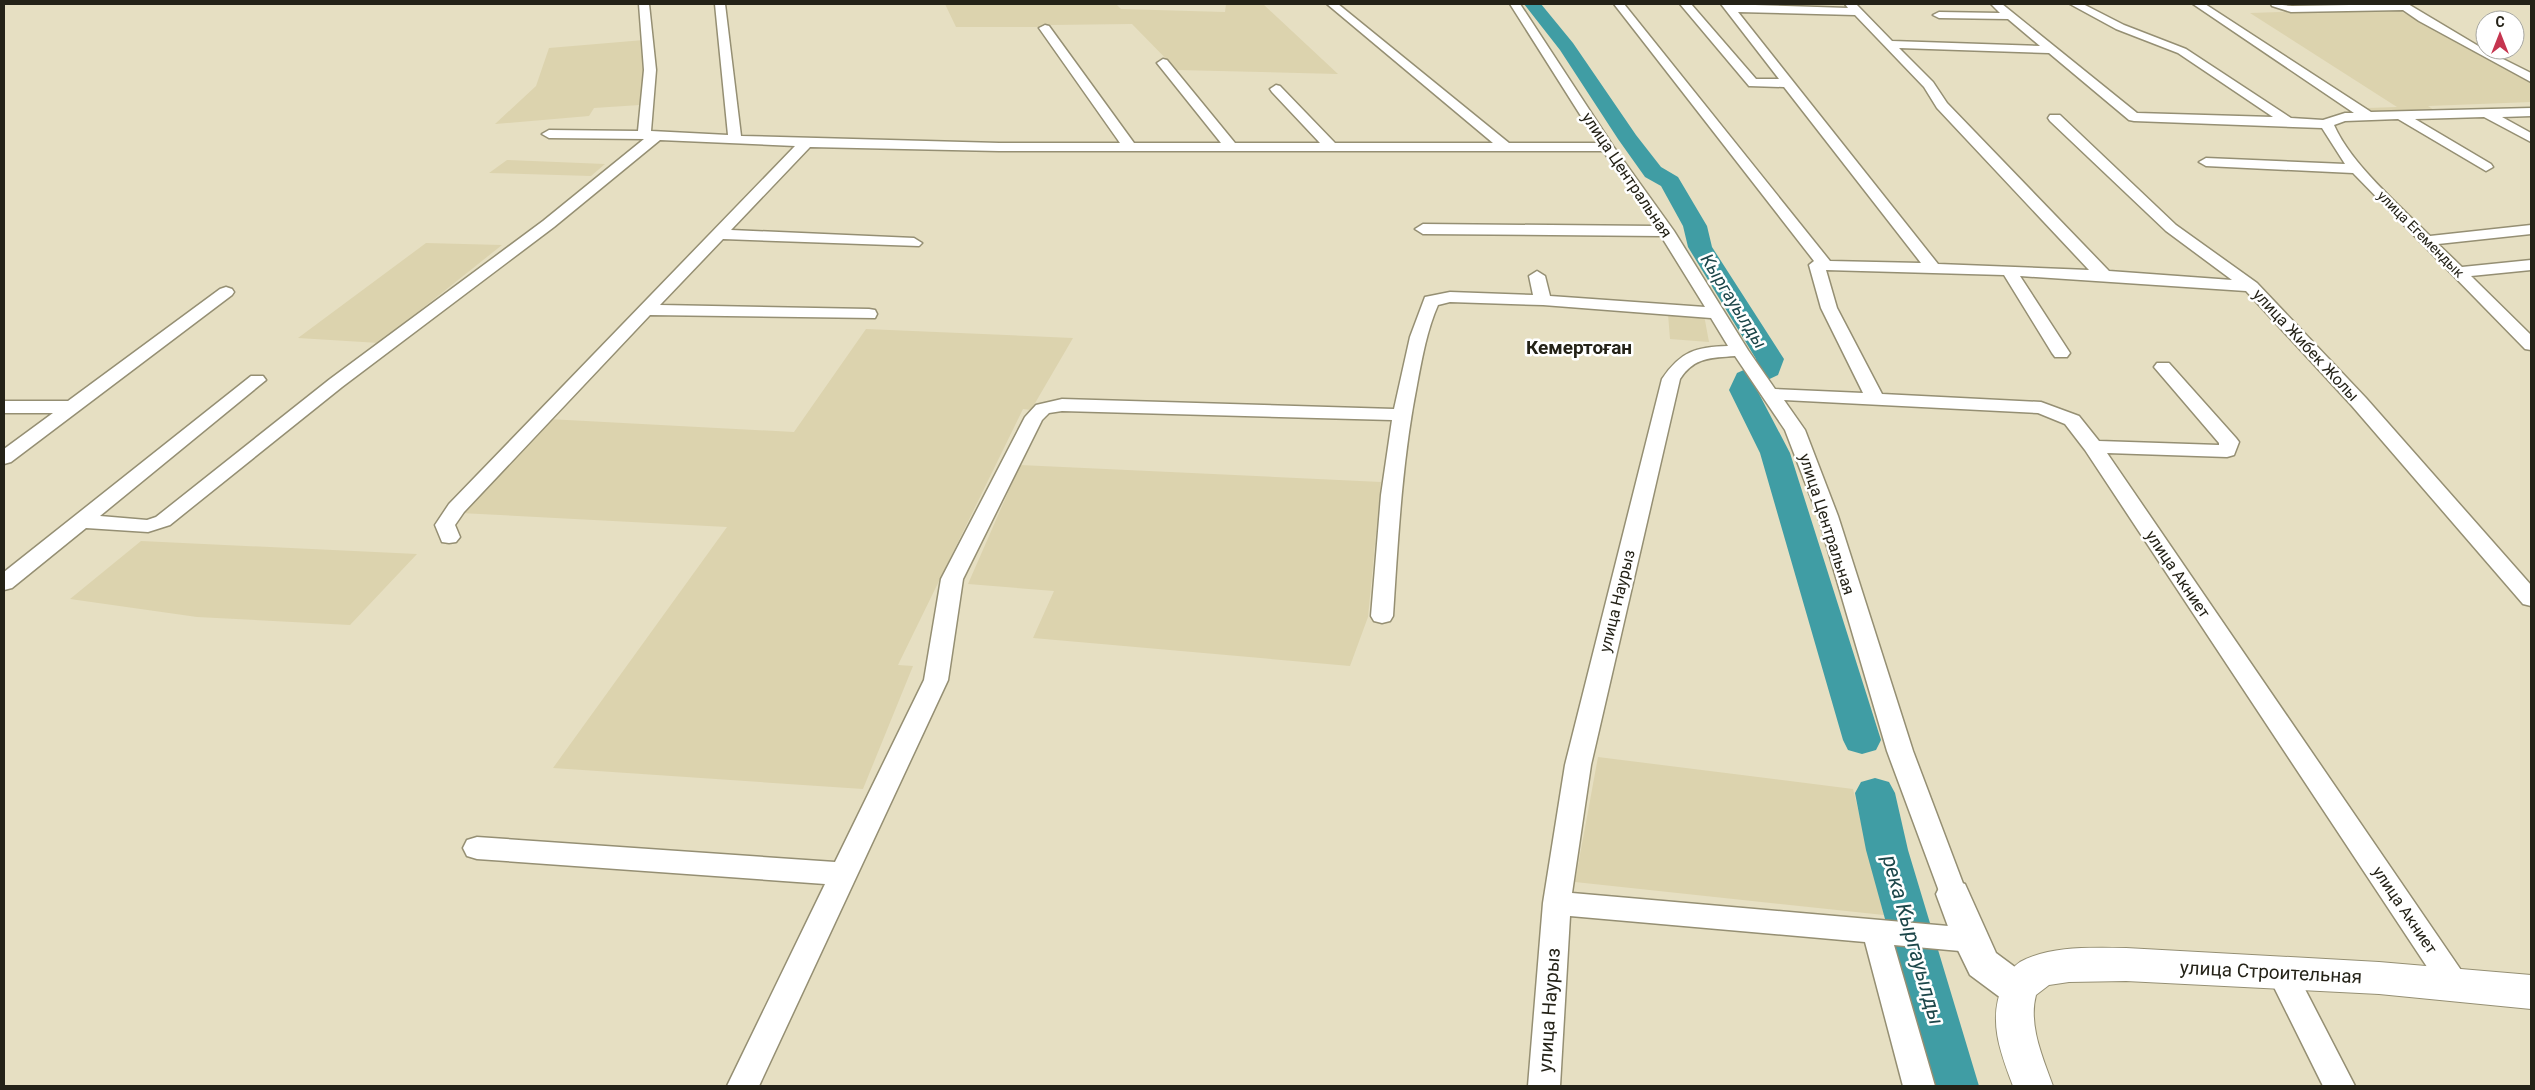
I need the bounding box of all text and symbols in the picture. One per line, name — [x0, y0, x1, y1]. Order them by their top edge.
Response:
north arrow — [2475, 10, 2525, 60]
text: С — [2495, 14, 2505, 30]
street label: улица Центральная — [1578, 109, 1676, 241]
street label: улица Егемендык — [2374, 187, 2468, 281]
water label: Кыргауылды — [1697, 250, 1771, 352]
street label: улица Жибек Жолы — [2249, 285, 2363, 405]
district label: Кемертоған — [1526, 336, 1632, 359]
street label: улица Центральная — [1795, 451, 1859, 597]
street label: улица Акниет — [2142, 527, 2214, 622]
street label: улица Наурыз — [1595, 548, 1639, 654]
water label: река Кыргауылды — [1877, 852, 1949, 1027]
street label: улица Акниет — [2369, 863, 2441, 958]
street label: улица Наурыз — [1533, 947, 1565, 1073]
street label: улица Строительная — [2179, 956, 2363, 988]

